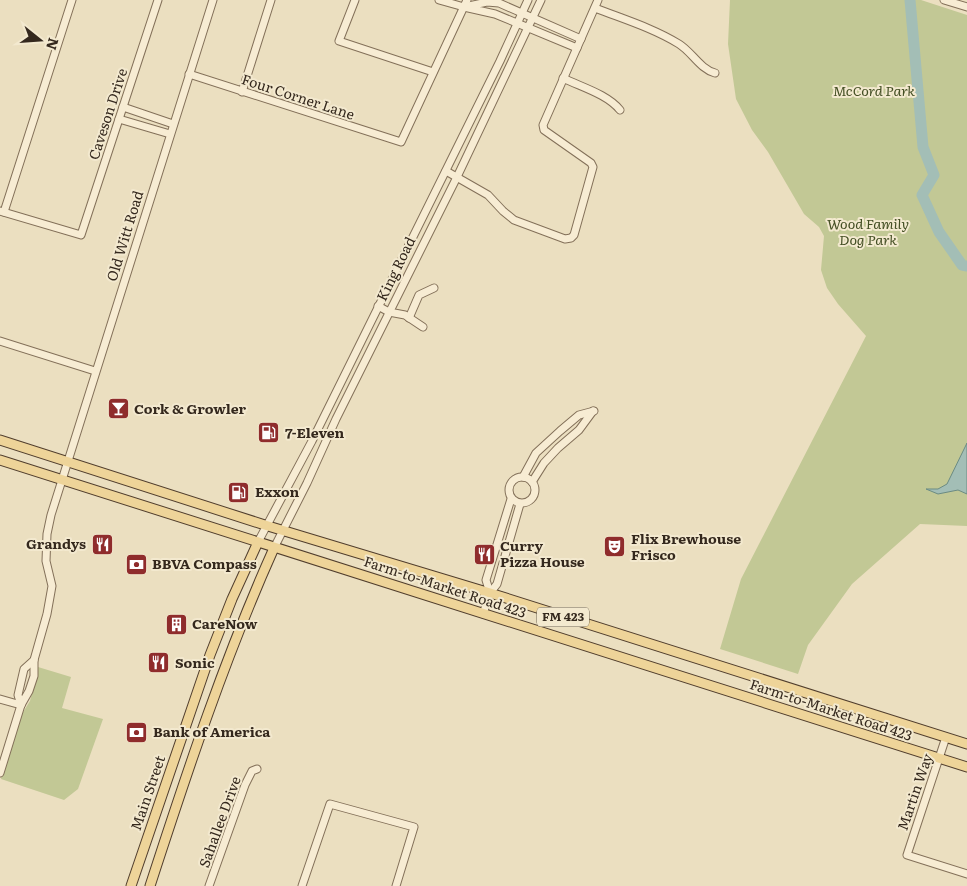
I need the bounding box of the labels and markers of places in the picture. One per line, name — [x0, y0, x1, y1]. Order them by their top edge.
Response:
bar icon: Cork & Growler — [106, 397, 130, 421]
place label: Cork & Growler — [134, 398, 246, 418]
fuel station icon: 7-Eleven — [257, 421, 281, 445]
place label: 7-Eleven — [285, 422, 345, 442]
fuel station icon: Exxon — [227, 480, 251, 504]
place label: Exxon — [255, 481, 300, 501]
place label: Flix Brewhouse Frisco — [631, 528, 741, 564]
restaurant icon: Grandys — [90, 532, 114, 556]
place label: Grandys — [26, 533, 86, 553]
place label: Curry Pizza House — [500, 535, 585, 571]
theatre icon: Flix Brewhouse Frisco — [603, 535, 627, 559]
restaurant icon: Curry Pizza House — [472, 542, 496, 566]
bank icon: BBVA Compass — [124, 552, 148, 576]
place label: BBVA Compass — [152, 553, 257, 573]
building icon: CareNow — [164, 612, 188, 636]
place label: CareNow — [192, 613, 258, 633]
restaurant icon: Sonic — [147, 651, 171, 675]
place label: Sonic — [175, 652, 215, 672]
bank icon: Bank of America — [125, 720, 149, 744]
place label: Bank of America — [153, 721, 271, 741]

